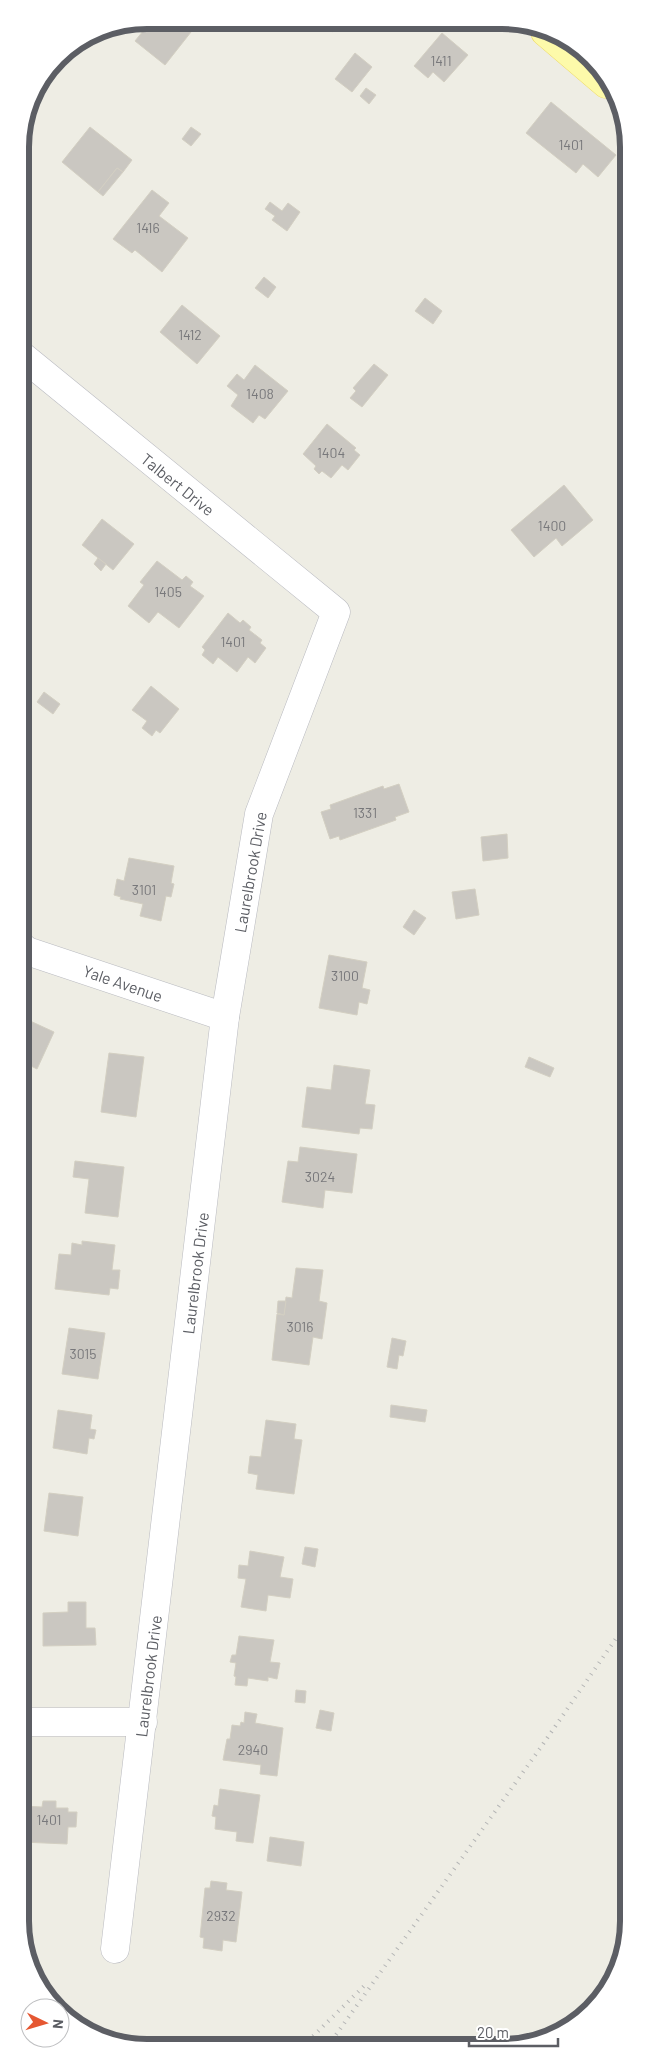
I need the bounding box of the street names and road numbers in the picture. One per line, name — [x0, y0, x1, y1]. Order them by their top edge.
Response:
street label: Talbert Drive — [138, 449, 218, 519]
street label: Laurelbrook Drive — [230, 810, 270, 934]
street label: Yale Avenue — [81, 961, 165, 1005]
street label: Laurelbrook Drive — [178, 1211, 212, 1335]
street label: Laurelbrook Drive — [131, 1614, 165, 1738]

